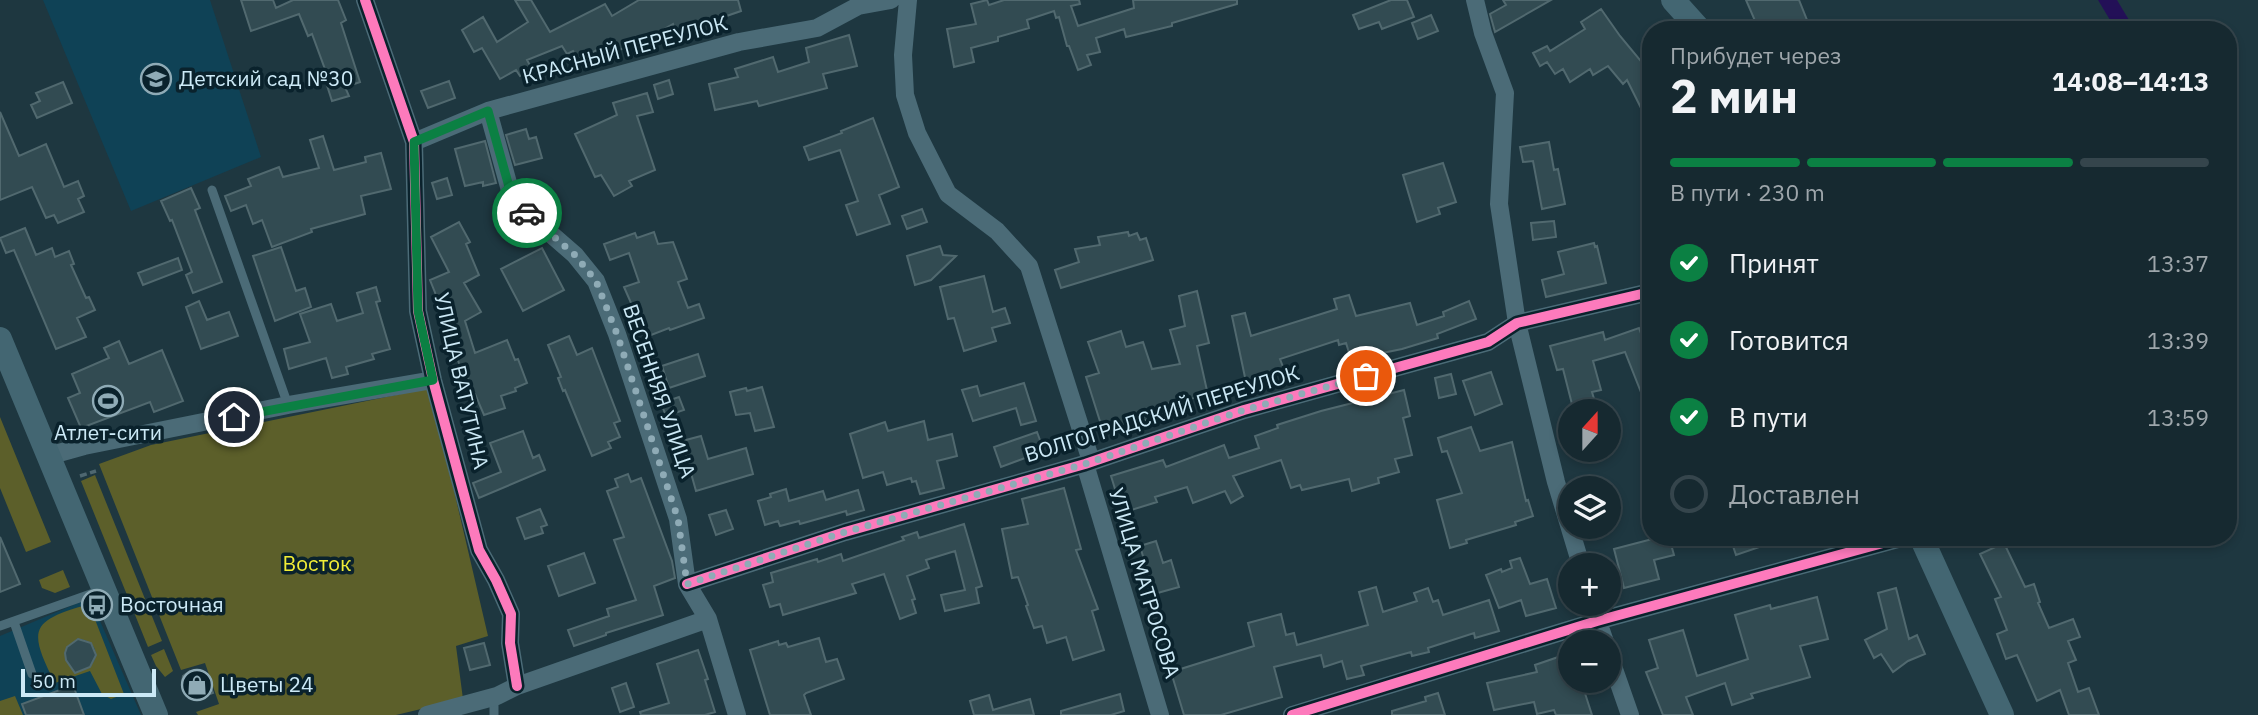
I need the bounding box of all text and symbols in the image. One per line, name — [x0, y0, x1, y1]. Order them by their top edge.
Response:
street label: КРАСНЫЙ ПЕРЕУЛОК — [519, 8, 730, 90]
text: Прибудет через — [1670, 40, 1842, 70]
school or university icon: Детский сад №30 — [139, 62, 173, 96]
place label: Детский сад №30 — [179, 64, 353, 92]
text: 14:08–14:13 — [2052, 64, 2209, 98]
text: 2 мин — [1670, 66, 1798, 126]
text: В пути · 230 m — [1670, 177, 1825, 207]
courier — [492, 178, 562, 248]
icon: car — [508, 194, 546, 232]
icon: check — [1670, 244, 1708, 282]
text: Принят — [1729, 246, 1819, 280]
text: 13:37 — [2147, 248, 2209, 278]
street label: УЛИЦА ВАТУТИНА — [428, 290, 496, 472]
street label: ВЕСЕННЯЯ УЛИЦА — [617, 300, 703, 481]
icon: check — [1670, 321, 1708, 359]
text: Готовится — [1729, 323, 1849, 357]
text: 13:39 — [2147, 325, 2209, 355]
pin — [1336, 346, 1396, 406]
icon: bag — [1347, 357, 1385, 395]
street label: ВОЛГОГРАДСКИЙ ПЕРЕУЛОК — [1021, 358, 1303, 468]
sports icon: Атлет-сити — [91, 384, 125, 418]
pin — [204, 387, 264, 447]
icon: home — [215, 398, 253, 436]
icon: check — [1670, 398, 1708, 436]
north arrow — [1558, 399, 1620, 462]
map controls — [1558, 399, 1621, 693]
text: В пути — [1729, 400, 1808, 434]
text: 13:59 — [2147, 402, 2209, 432]
place label: Атлет-сити — [54, 418, 162, 446]
button: layers — [1558, 476, 1621, 539]
text: Доставлен — [1729, 477, 1860, 511]
street label: УЛИЦА МАТРОСОВА — [1103, 484, 1187, 681]
park label: Восток — [282, 549, 352, 577]
button: + — [1558, 553, 1621, 616]
bus stop icon: Восточная — [80, 588, 114, 622]
place label: Восточная — [120, 590, 224, 618]
button: − — [1558, 630, 1621, 693]
scale bar — [21, 666, 156, 698]
shop icon: Цветы 24 — [180, 668, 214, 702]
text: 50 m — [32, 669, 76, 693]
place label: Цветы 24 — [220, 670, 314, 698]

